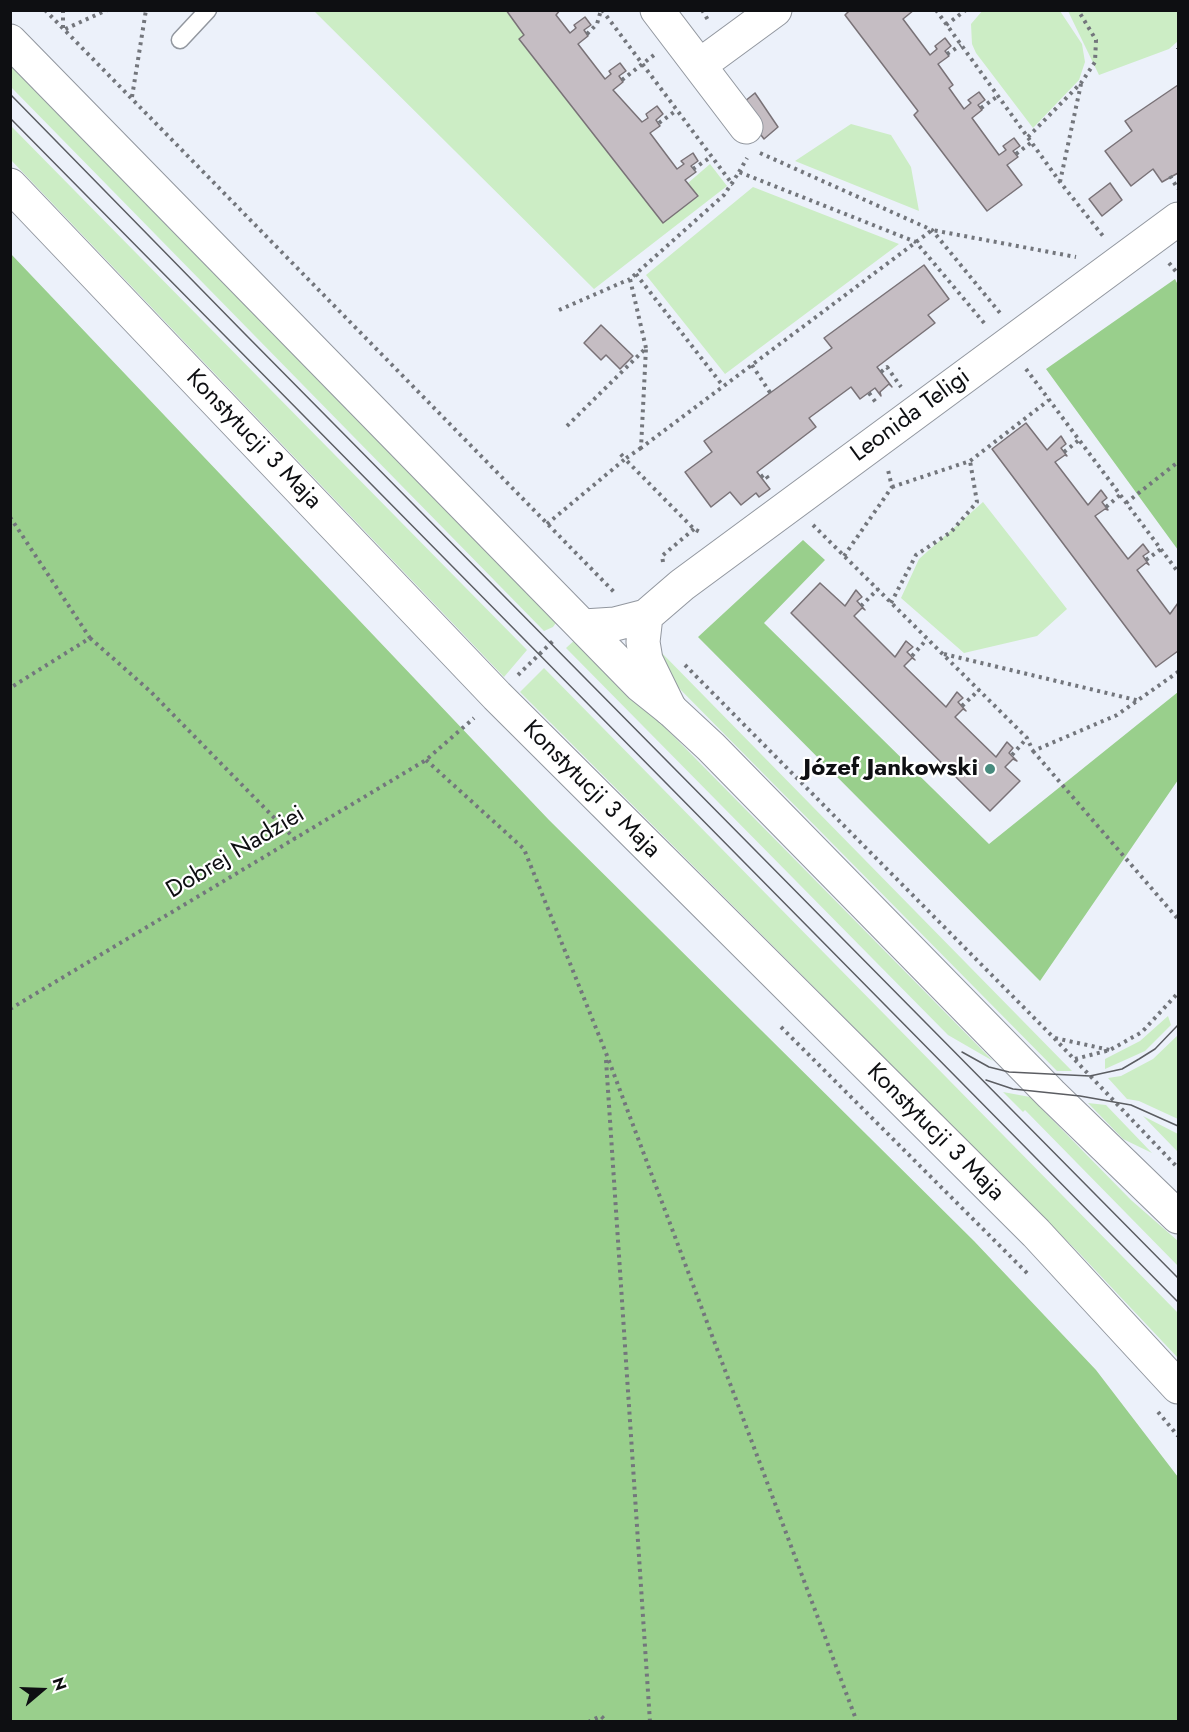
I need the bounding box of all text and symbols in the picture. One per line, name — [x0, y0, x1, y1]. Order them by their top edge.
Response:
street label: Leonida Teligi — [846, 363, 976, 469]
street label: Konstytucji 3 Maja — [179, 364, 327, 516]
street label: Konstytucji 3 Maja — [516, 715, 666, 865]
place label: Józef Jankowski — [803, 755, 978, 783]
marker: Józef Jankowski — [983, 762, 997, 776]
street label: Dobrej Nadziei — [162, 800, 310, 906]
street label: Konstytucji 3 Maja — [860, 1058, 1010, 1208]
north arrow — [12, 1660, 72, 1720]
text: N — [47, 1674, 72, 1694]

